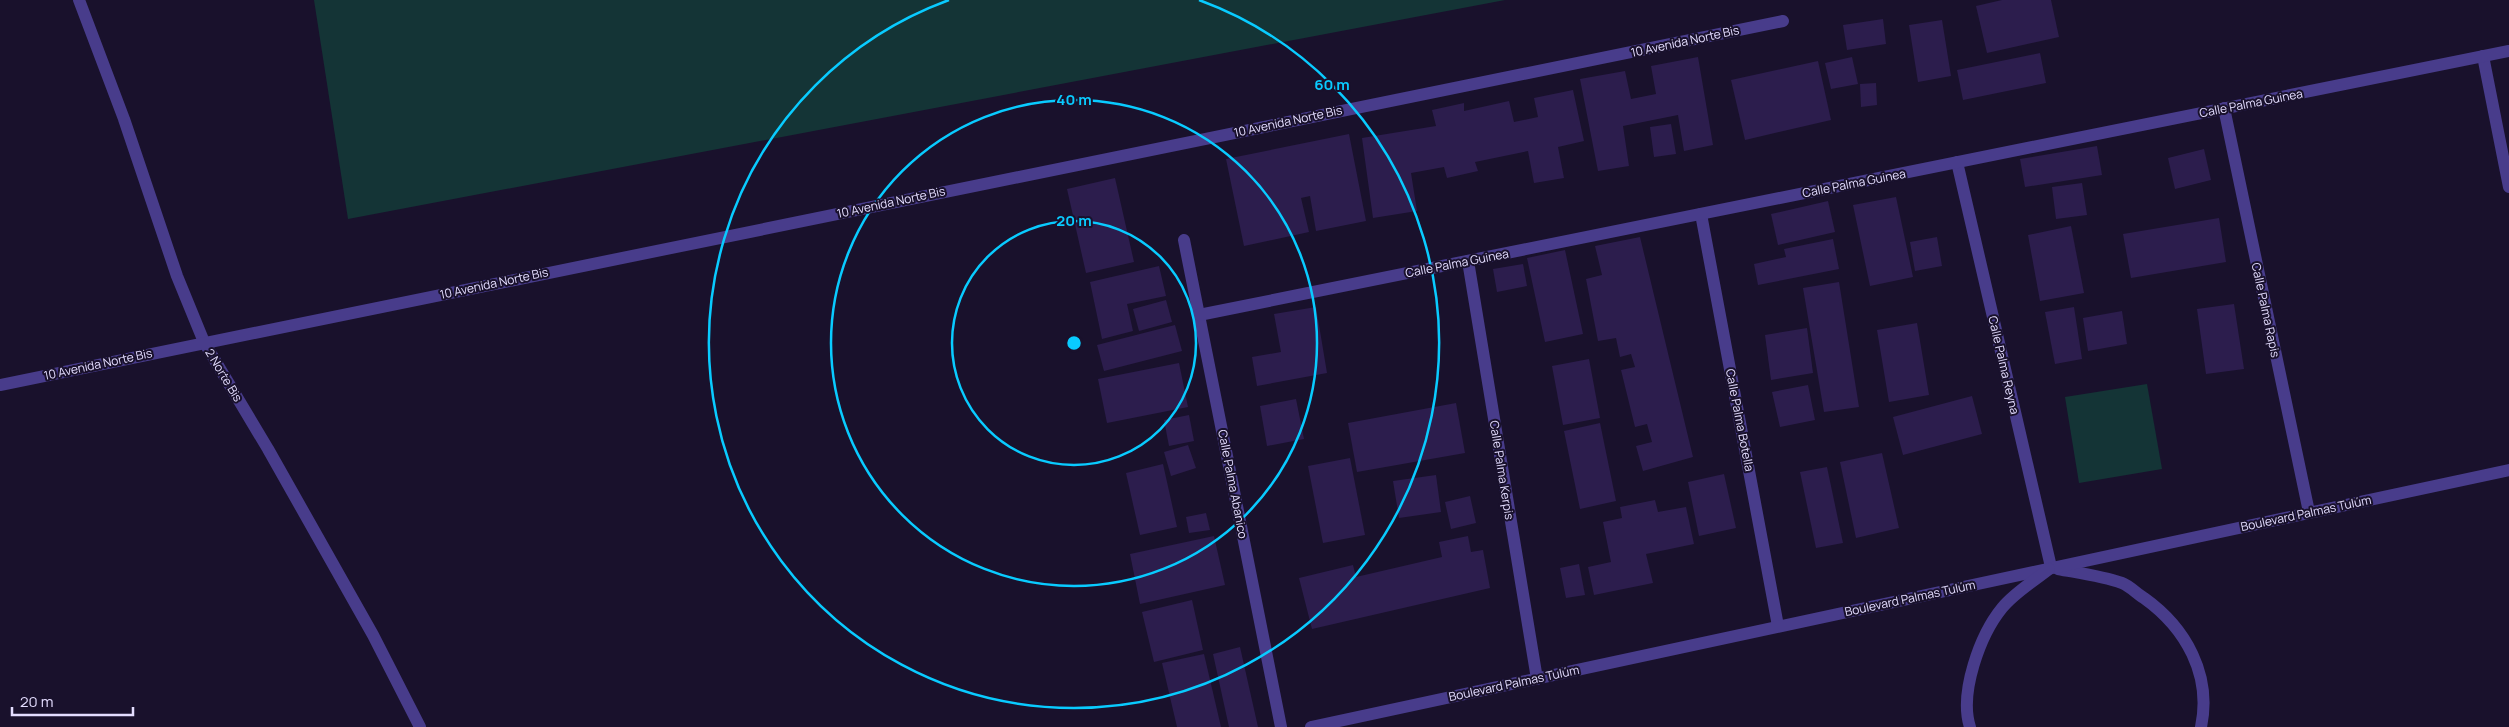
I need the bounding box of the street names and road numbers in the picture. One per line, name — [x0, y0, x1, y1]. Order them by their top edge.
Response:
street label: 10 Avenida Norte Bis — [1629, 21, 1741, 61]
street label: Calle Palma Guinea — [2198, 85, 2304, 121]
street label: 10 Avenida Norte Bis — [1232, 101, 1344, 141]
street label: Calle Palma Guinea — [1801, 165, 1907, 201]
street label: 10 Avenida Norte Bis — [835, 182, 947, 222]
street label: Calle Palma Guinea — [1404, 245, 1510, 281]
street label: Calle Palma Rapis — [2248, 261, 2284, 359]
street label: 10 Avenida Norte Bis — [438, 263, 550, 303]
street label: Calle Palma Reyna — [1984, 314, 2024, 416]
street label: 10 Avenida Norte Bis — [42, 344, 154, 384]
street label: 2 Norte Bis — [201, 345, 247, 405]
street label: Calle Palma Botella — [1722, 367, 1758, 473]
street label: Calle Palma Kerpis — [1486, 419, 1518, 521]
street label: Calle Palma Abanico — [1214, 428, 1252, 540]
street label: Boulevard Palmas Tulúm — [2239, 491, 2373, 535]
street label: Boulevard Palmas Tulúm — [1843, 576, 1977, 620]
street label: Boulevard Palmas Tulúm — [1447, 661, 1581, 705]

